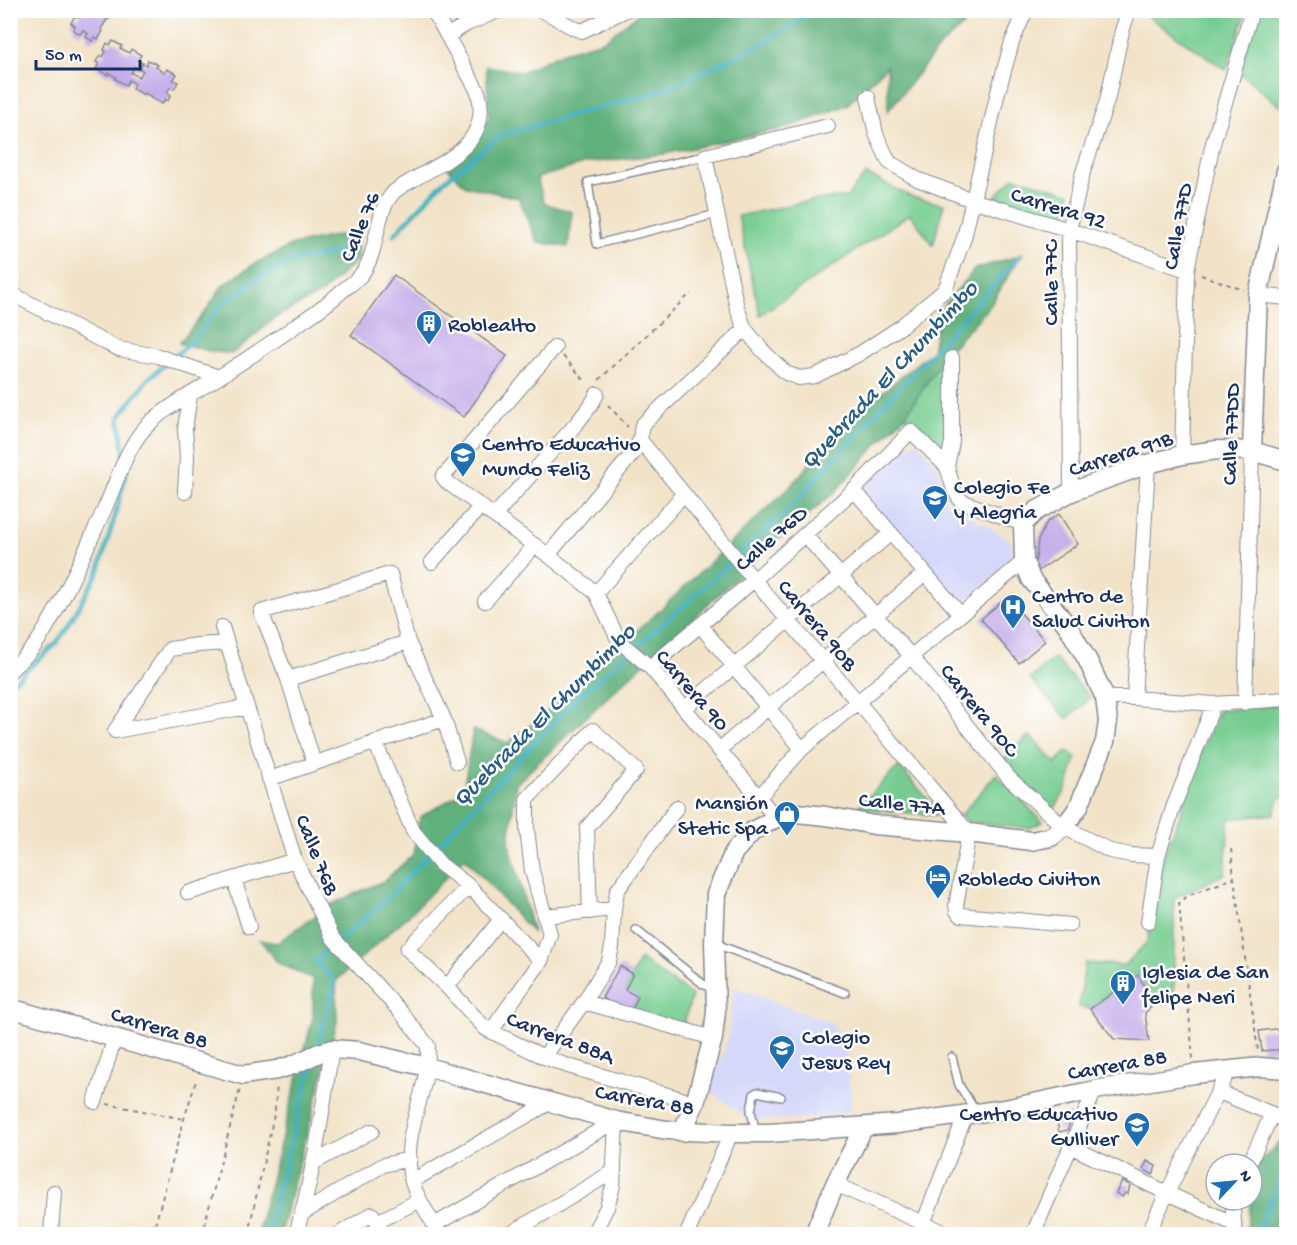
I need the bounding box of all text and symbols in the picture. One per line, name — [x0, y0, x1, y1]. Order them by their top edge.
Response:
scale bar — [36, 33, 140, 71]
text: 50 m — [45, 46, 82, 67]
street label: Calle 77D — [1160, 181, 1200, 272]
street label: Carrera 92 — [1007, 183, 1109, 237]
street label: Calle 76 — [336, 188, 388, 266]
street label: Calle 77C — [1040, 238, 1066, 326]
water label: Quebrada El Chumbimbo — [796, 275, 987, 477]
building icon: Roblealto — [414, 308, 444, 346]
place label: Roblealto — [448, 314, 536, 340]
street label: Calle 77DD — [1218, 382, 1248, 486]
street label: Carrera 91B — [1066, 427, 1177, 485]
place label: Centro Educativo Mundo Feliz — [482, 433, 641, 484]
school or university icon: Centro Educativo Mundo Feliz — [448, 440, 478, 478]
place label: Colegio Fe y Alegria — [954, 476, 1051, 527]
school or university icon: Colegio Fe y Alegria — [920, 483, 950, 521]
street label: Calle 76D — [731, 501, 815, 578]
street label: Carrera 90B — [770, 576, 862, 678]
place label: Centro de Salud Civiton — [1032, 585, 1150, 636]
hospital icon: Centro de Salud Civiton — [998, 592, 1028, 630]
water label: Quebrada El Chumbimbo — [448, 618, 644, 814]
street label: Carrera 90 — [648, 645, 734, 738]
street label: Carrera 90C — [933, 660, 1024, 765]
street label: Calle 77A — [857, 789, 947, 824]
place label: Mansión Stetic Spa — [678, 792, 769, 843]
shop icon: Mansión Stetic Spa — [772, 799, 802, 837]
street label: Calle 76B — [287, 812, 343, 900]
hotel icon: Robledo Civiton — [923, 862, 953, 900]
place label: Robledo Civiton — [958, 868, 1101, 894]
place label: Iglesia de San felipe Neri — [1141, 961, 1269, 1012]
building icon: Iglesia de San felipe Neri — [1108, 968, 1138, 1006]
street label: Carrera 88 — [107, 1003, 211, 1057]
street label: Carrera 88A — [502, 1007, 618, 1073]
place label: Colegio Jesus Rey — [802, 1026, 891, 1077]
school or university icon: Colegio Jesus Rey — [767, 1033, 797, 1071]
street label: Carrera 88 — [1066, 1045, 1169, 1088]
street label: Carrera 88 — [593, 1080, 696, 1123]
place label: Centro Educativo Gulliver — [959, 1103, 1120, 1154]
school or university icon: Centro Educativo Gulliver — [1122, 1110, 1152, 1148]
north arrow — [1204, 1152, 1264, 1212]
text: N — [1234, 1168, 1255, 1186]

